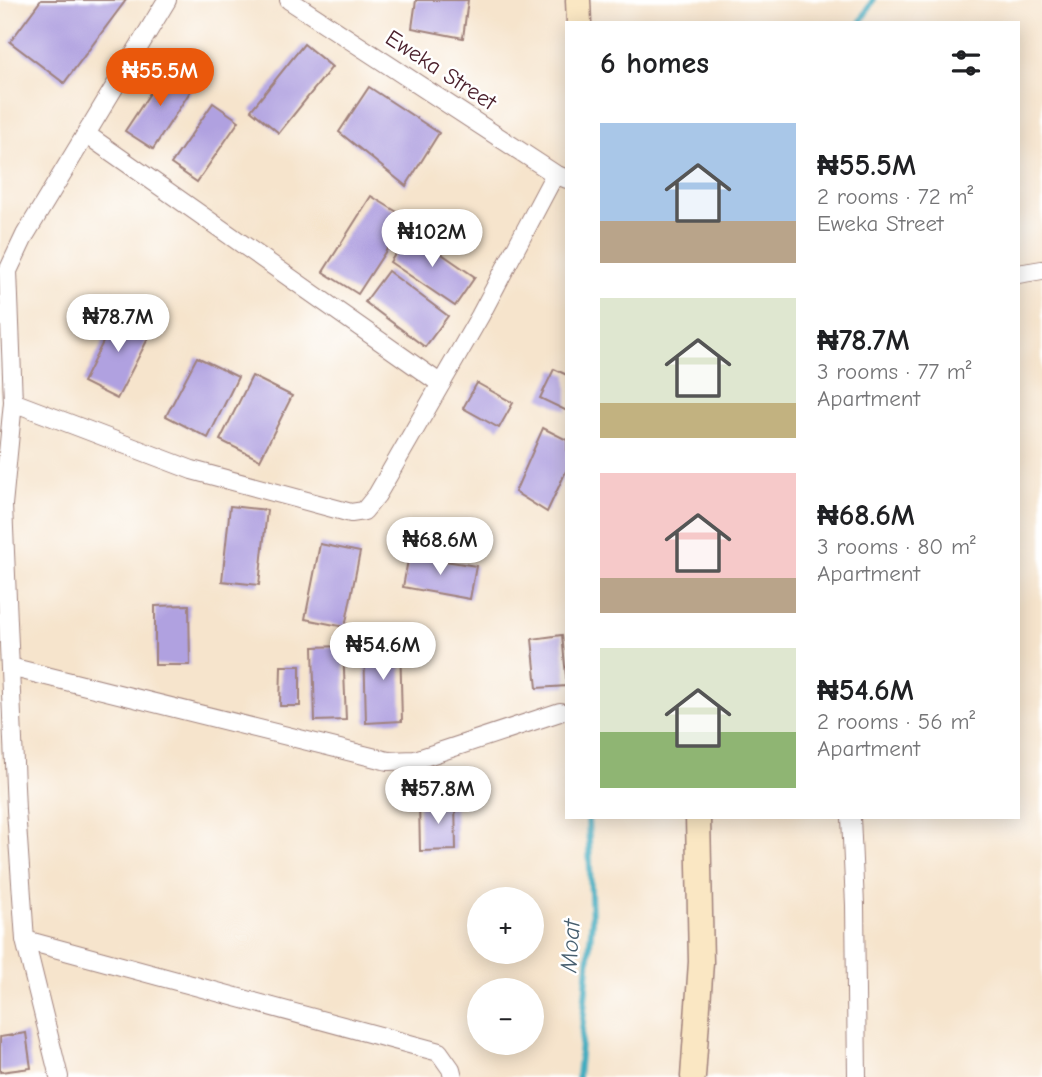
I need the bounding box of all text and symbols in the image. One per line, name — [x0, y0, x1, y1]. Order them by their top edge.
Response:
street label: Eweka Street — [381, 24, 503, 117]
icon: filters — [947, 44, 985, 82]
text: 6 homes — [600, 46, 709, 81]
pin: ₦55.5M — [103, 48, 217, 108]
text: ₦55.5M — [122, 57, 198, 84]
text: ₦55.5M — [817, 148, 916, 183]
icon: home — [656, 151, 740, 235]
text: 2 rooms · 72 m² — [817, 183, 973, 210]
pin: ₦102M — [383, 210, 481, 269]
text: Eweka Street — [817, 210, 944, 237]
text: ₦102M — [398, 218, 466, 245]
pin: ₦78.7M — [61, 294, 175, 354]
text: ₦78.7M — [82, 303, 154, 330]
text: ₦78.7M — [817, 323, 910, 358]
icon: home — [656, 326, 740, 410]
text: 3 rooms · 77 m² — [817, 358, 972, 385]
text: Apartment — [817, 385, 920, 412]
text: ₦68.6M — [817, 498, 915, 533]
icon: home — [656, 501, 740, 585]
pin: ₦68.6M — [383, 518, 497, 577]
text: ₦68.6M — [402, 526, 478, 553]
text: 3 rooms · 80 m² — [817, 533, 976, 560]
text: Apartment — [817, 560, 920, 587]
pin: ₦54.6M — [326, 622, 440, 682]
text: ₦54.6M — [346, 631, 420, 658]
text: ₦54.6M — [817, 673, 914, 708]
icon: home — [656, 676, 740, 760]
text: 2 rooms · 56 m² — [817, 708, 975, 735]
text: Apartment — [817, 735, 920, 762]
pin: ₦57.8M — [381, 766, 495, 826]
text: ₦57.8M — [401, 775, 475, 802]
map controls — [467, 887, 544, 1055]
button: + — [467, 887, 544, 964]
water label: Moat — [554, 917, 586, 974]
button: − — [467, 978, 544, 1055]

